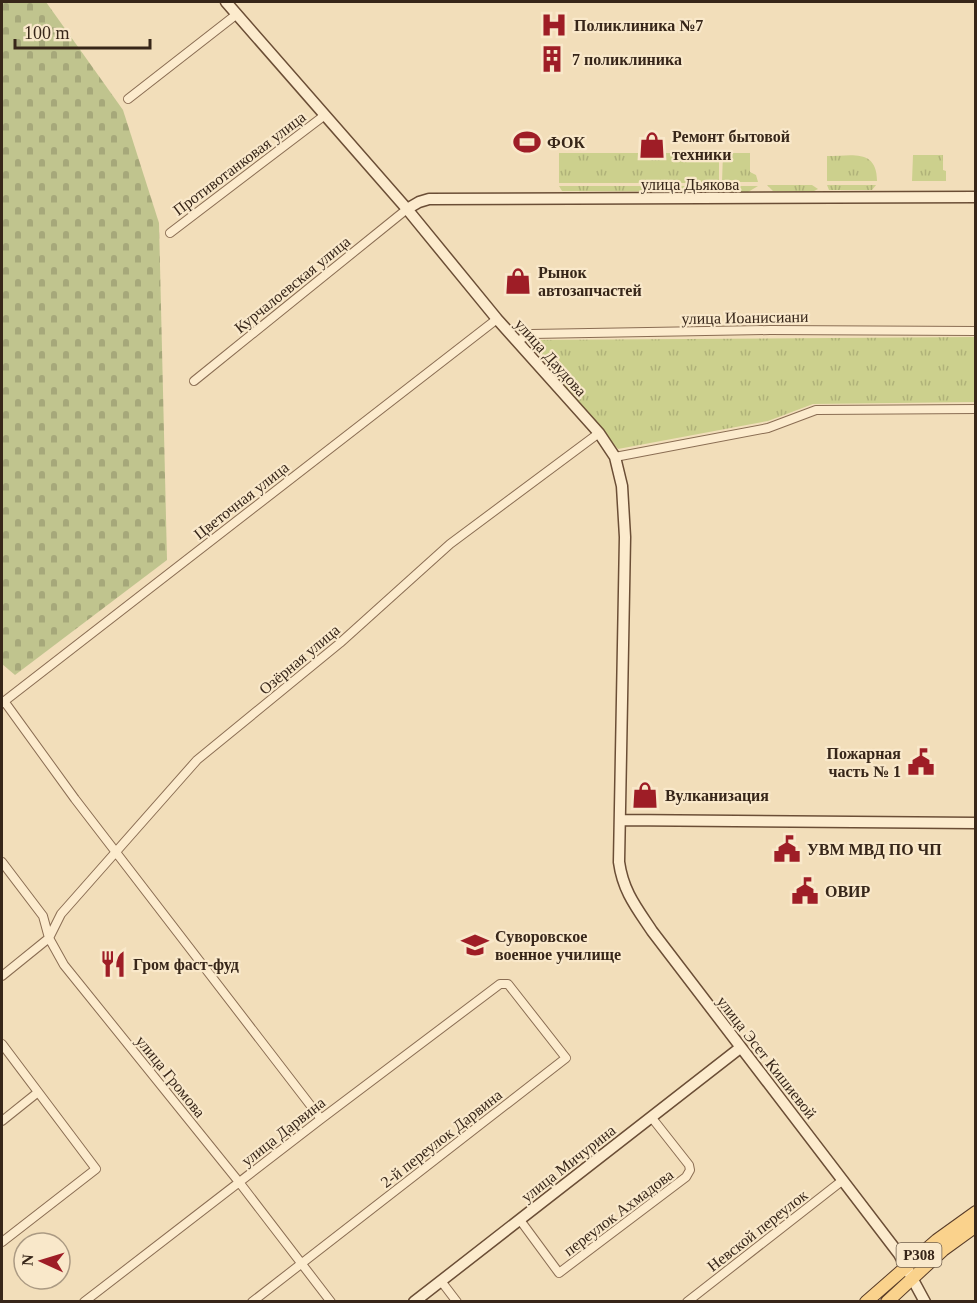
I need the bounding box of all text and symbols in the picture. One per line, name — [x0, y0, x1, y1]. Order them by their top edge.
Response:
hospital icon: Поликлиника №7 — [539, 10, 569, 40]
scale bar — [15, 12, 150, 50]
place label: Поликлиника №7 — [574, 17, 703, 34]
text: 100 m — [24, 23, 70, 43]
building icon: 7 поликлиника — [537, 44, 567, 74]
place label: 7 поликлиника — [572, 51, 682, 68]
street label: Противотанковая улица — [170, 108, 309, 220]
sports icon: ФОК — [512, 127, 542, 157]
place label: Ремонт бытовой техники — [672, 128, 790, 163]
shop icon: Ремонт бытовой техники — [637, 130, 667, 160]
place label: ФОК — [547, 134, 585, 151]
street label: улица Дьякова — [641, 176, 739, 194]
street label: Курчалоевская улица — [231, 233, 354, 337]
place label: Рынок автозапчастей — [538, 264, 642, 299]
shop icon: Рынок автозапчастей — [503, 266, 533, 296]
street label: улица Иоанисиани — [681, 308, 809, 328]
street label: улица Даудова — [511, 315, 590, 400]
street label: Цветочная улица — [191, 458, 292, 543]
street label: Озёрная улица — [256, 621, 344, 699]
place label: Пожарная часть № 1 — [827, 745, 901, 780]
public building icon: Пожарная часть № 1 — [906, 747, 936, 777]
shop icon: Вулканизация — [630, 780, 660, 810]
place label: Вулканизация — [665, 787, 769, 805]
public building icon: УВМ МВД ПО ЧП — [772, 834, 802, 864]
place label: УВМ МВД ПО ЧП — [807, 841, 942, 859]
public building icon: ОВИР — [790, 876, 820, 906]
place label: ОВИР — [825, 883, 871, 900]
place label: Суворовское военное училище — [495, 928, 621, 964]
school or university icon: Суворовское военное училище — [460, 930, 490, 960]
restaurant icon: Гром фаст-фуд — [98, 949, 128, 979]
place label: Гром фаст-фуд — [133, 956, 239, 974]
street label: улица Эсет Кишиевой — [713, 993, 820, 1123]
street label: улица Громова — [132, 1032, 209, 1121]
street label: 2-й переулок Дарвина — [377, 1086, 506, 1192]
street label: улица Дарвина — [238, 1094, 329, 1170]
street label: улица Мичурина — [518, 1121, 619, 1206]
street label: переулок Ахмадова — [560, 1166, 677, 1260]
street label: Невской переулок — [704, 1186, 811, 1275]
north arrow — [12, 1231, 72, 1291]
road number: P308 — [896, 1243, 942, 1267]
text: N — [19, 1253, 36, 1266]

